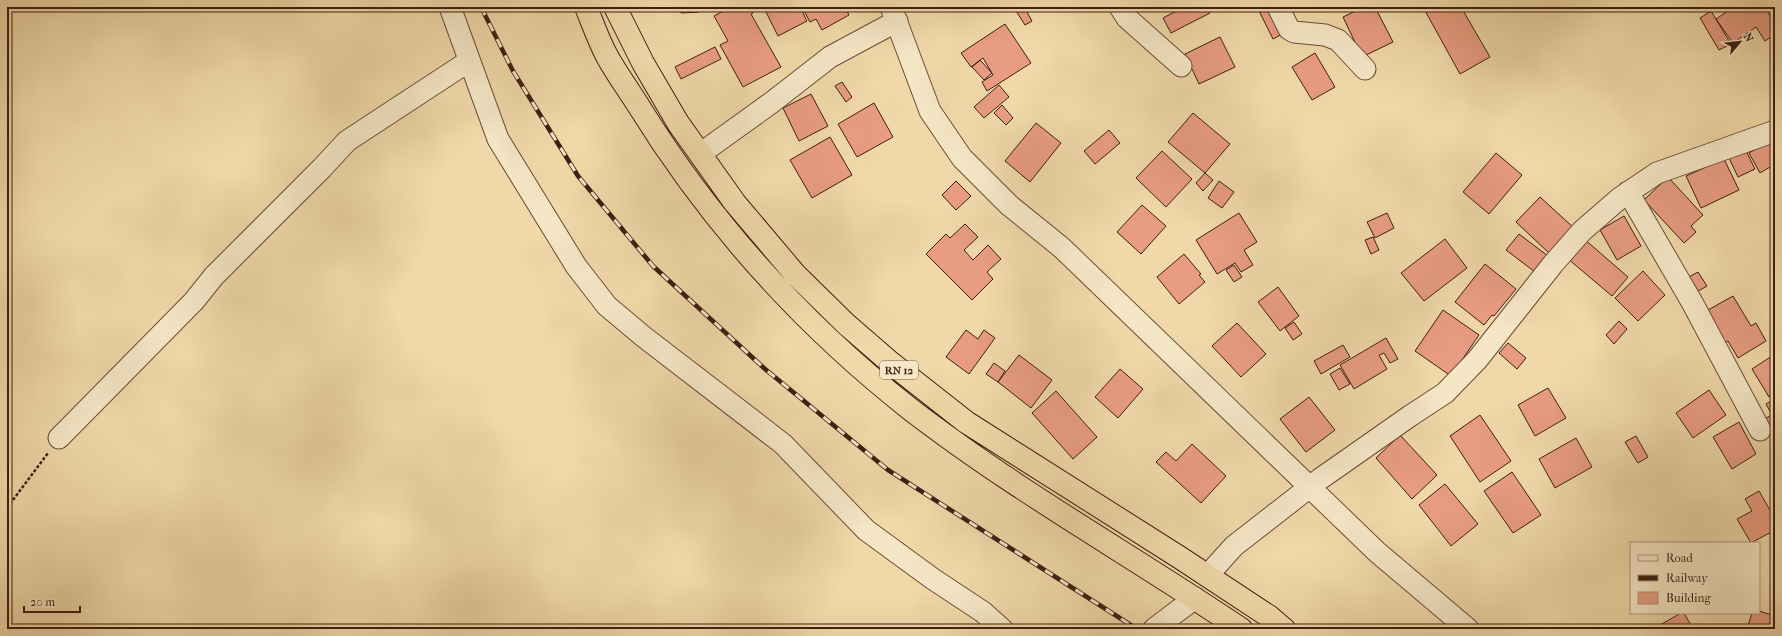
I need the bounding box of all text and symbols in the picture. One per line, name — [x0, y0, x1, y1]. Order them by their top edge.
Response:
north arrow — [1720, 22, 1760, 62]
text: N — [1741, 31, 1756, 45]
road number: RN 12 — [880, 361, 918, 379]
legend — [1630, 542, 1760, 614]
text: Road — [1666, 551, 1693, 565]
text: Railway — [1666, 571, 1708, 585]
scale bar — [24, 588, 80, 614]
text: Building — [1666, 591, 1711, 605]
text: 20 m — [30, 595, 55, 609]

